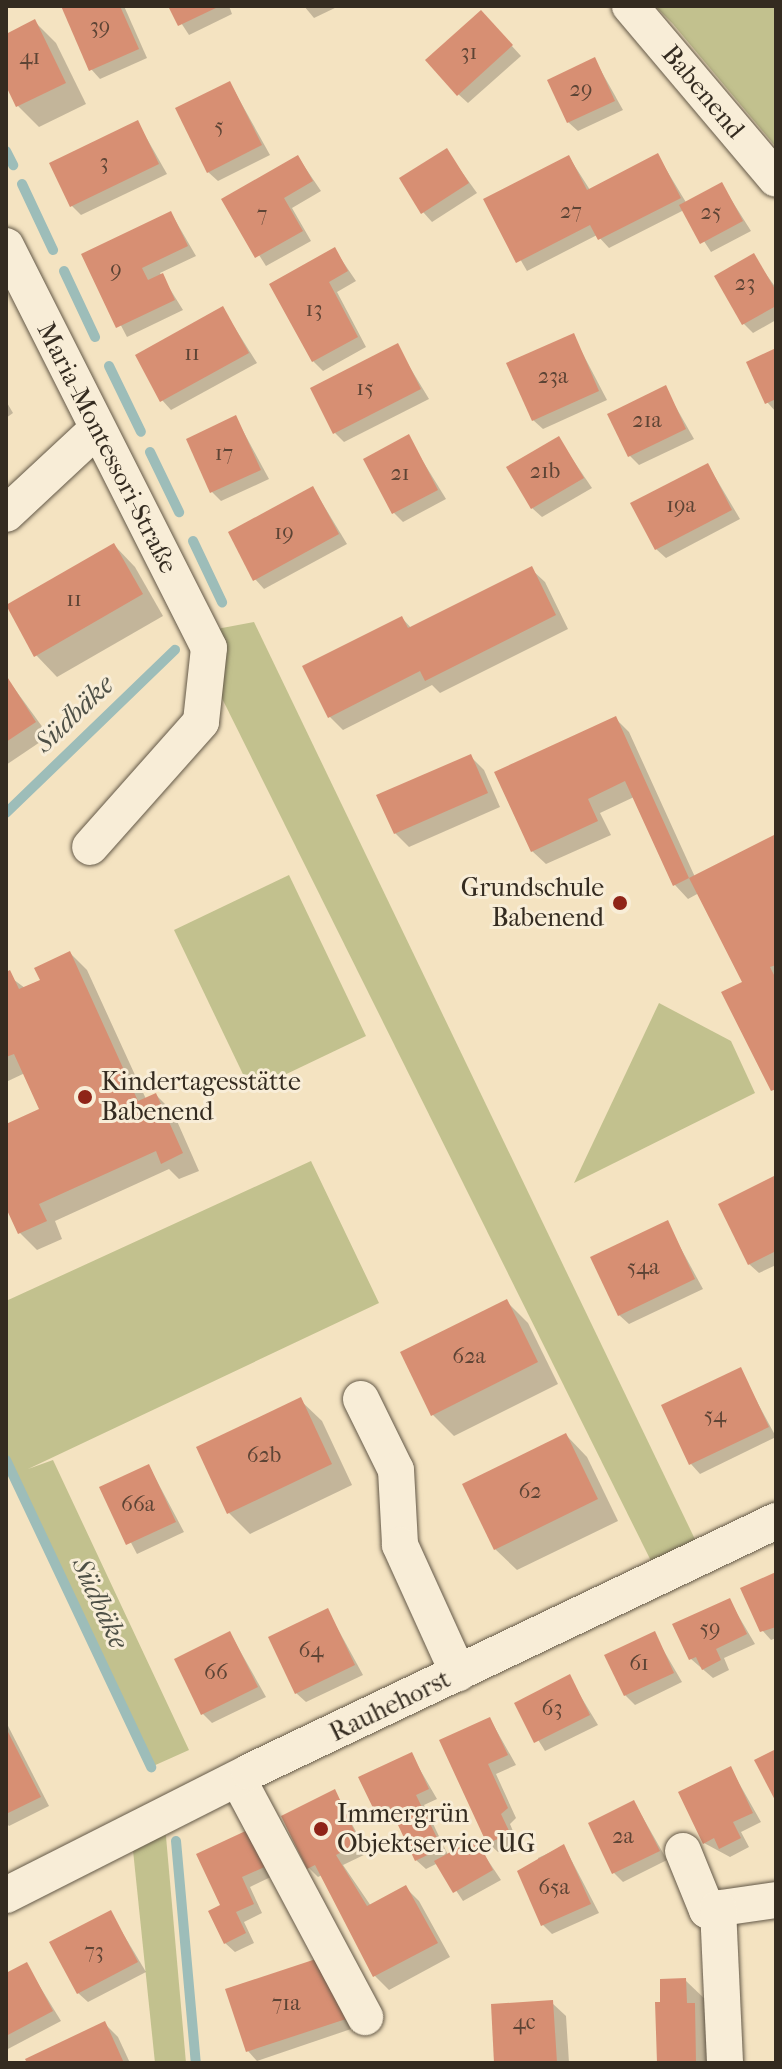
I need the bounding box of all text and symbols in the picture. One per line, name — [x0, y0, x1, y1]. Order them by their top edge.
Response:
house number: 39 — [90, 14, 110, 40]
street label: Babenend — [655, 39, 751, 145]
house number: 31 — [461, 40, 477, 66]
house number: 41 — [20, 45, 40, 71]
house number: 29 — [570, 77, 592, 103]
house number: 5 — [214, 114, 224, 140]
house number: 3 — [99, 150, 109, 176]
house number: 27 — [560, 199, 582, 225]
house number: 25 — [701, 200, 721, 226]
house number: 7 — [257, 202, 267, 228]
house number: 9 — [110, 257, 122, 283]
house number: 23 — [735, 271, 755, 297]
house number: 13 — [306, 297, 322, 323]
street label: Maria-Montessori-Straße — [30, 317, 184, 579]
house number: 11 — [184, 341, 200, 367]
house number: 23a — [538, 364, 568, 390]
house number: 15 — [356, 376, 374, 402]
house number: 21a — [632, 408, 662, 434]
house number: 17 — [215, 441, 233, 467]
house number: 21b — [530, 459, 560, 485]
house number: 21 — [390, 461, 410, 487]
house number: 19a — [666, 493, 696, 519]
house number: 19 — [274, 520, 294, 546]
house number: 11 — [66, 587, 82, 613]
water label: Südbäke — [28, 668, 120, 760]
place label: Grundschule Babenend — [461, 872, 604, 934]
marker: Grundschule Babenend — [611, 894, 629, 912]
place label: Kindertagesstätte Babenend — [101, 1066, 301, 1128]
marker: Kindertagesstätte Babenend — [76, 1088, 94, 1106]
house number: 54a — [627, 1255, 659, 1281]
house number: 62a — [452, 1344, 486, 1370]
house number: 54 — [704, 1403, 726, 1429]
house number: 62b — [247, 1443, 281, 1469]
house number: 62 — [518, 1479, 542, 1505]
house number: 66a — [121, 1492, 155, 1518]
water label: Südbäke — [64, 1552, 136, 1654]
house number: 59 — [699, 1616, 721, 1642]
house number: 64 — [299, 1638, 323, 1664]
house number: 61 — [629, 1651, 649, 1677]
house number: 66 — [204, 1660, 228, 1686]
street label: Rauhehorst — [324, 1663, 456, 1749]
house number: 63 — [542, 1696, 562, 1722]
place label: Immergrün Objektservice UG — [337, 1798, 536, 1860]
marker: Immergrün Objektservice UG — [312, 1820, 330, 1838]
house number: 2a — [612, 1824, 634, 1850]
house number: 65a — [538, 1875, 570, 1901]
house number: 73 — [84, 1939, 104, 1965]
house number: 71a — [272, 1991, 300, 2017]
house number: 4c — [513, 2010, 535, 2036]

